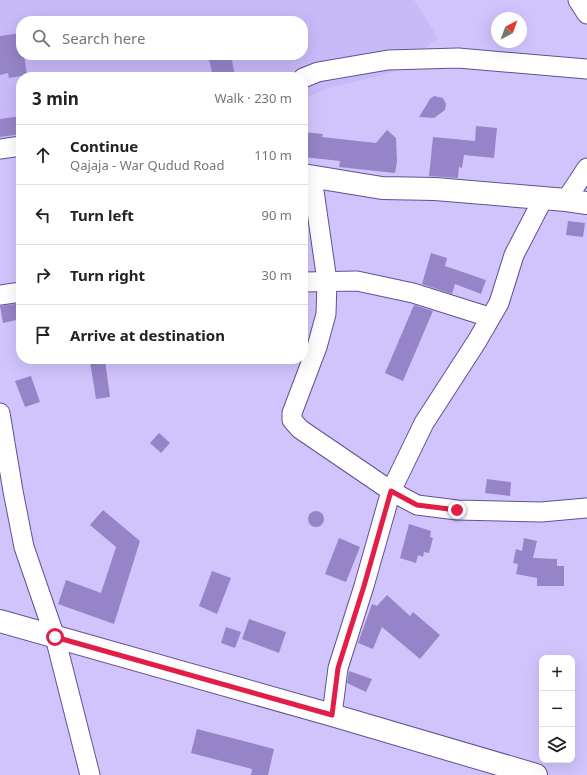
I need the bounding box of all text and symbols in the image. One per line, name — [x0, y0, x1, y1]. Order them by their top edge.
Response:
north arrow — [491, 12, 527, 48]
search box — [16, 16, 308, 60]
icon: search — [30, 27, 52, 49]
text: Search here — [62, 28, 145, 48]
text: 3 min — [32, 87, 79, 110]
text: Walk · 230 m — [214, 89, 292, 107]
text: Continue — [70, 136, 138, 156]
icon: ahead — [32, 144, 54, 166]
text: 110 m — [254, 146, 292, 164]
text: Qajaja - War Qudud Road — [70, 156, 224, 174]
icon: left — [32, 204, 54, 226]
text: Turn left — [70, 205, 134, 225]
text: 90 m — [262, 206, 292, 224]
icon: right — [32, 264, 54, 286]
text: Turn right — [70, 265, 145, 285]
text: 30 m — [262, 266, 292, 284]
icon: arrive — [32, 324, 54, 346]
text: Arrive at destination — [70, 325, 225, 345]
route end — [448, 501, 466, 519]
route start — [46, 628, 64, 646]
map controls — [539, 655, 575, 763]
button: + — [539, 655, 575, 691]
button: − — [539, 691, 575, 727]
button: layers — [539, 727, 575, 763]

